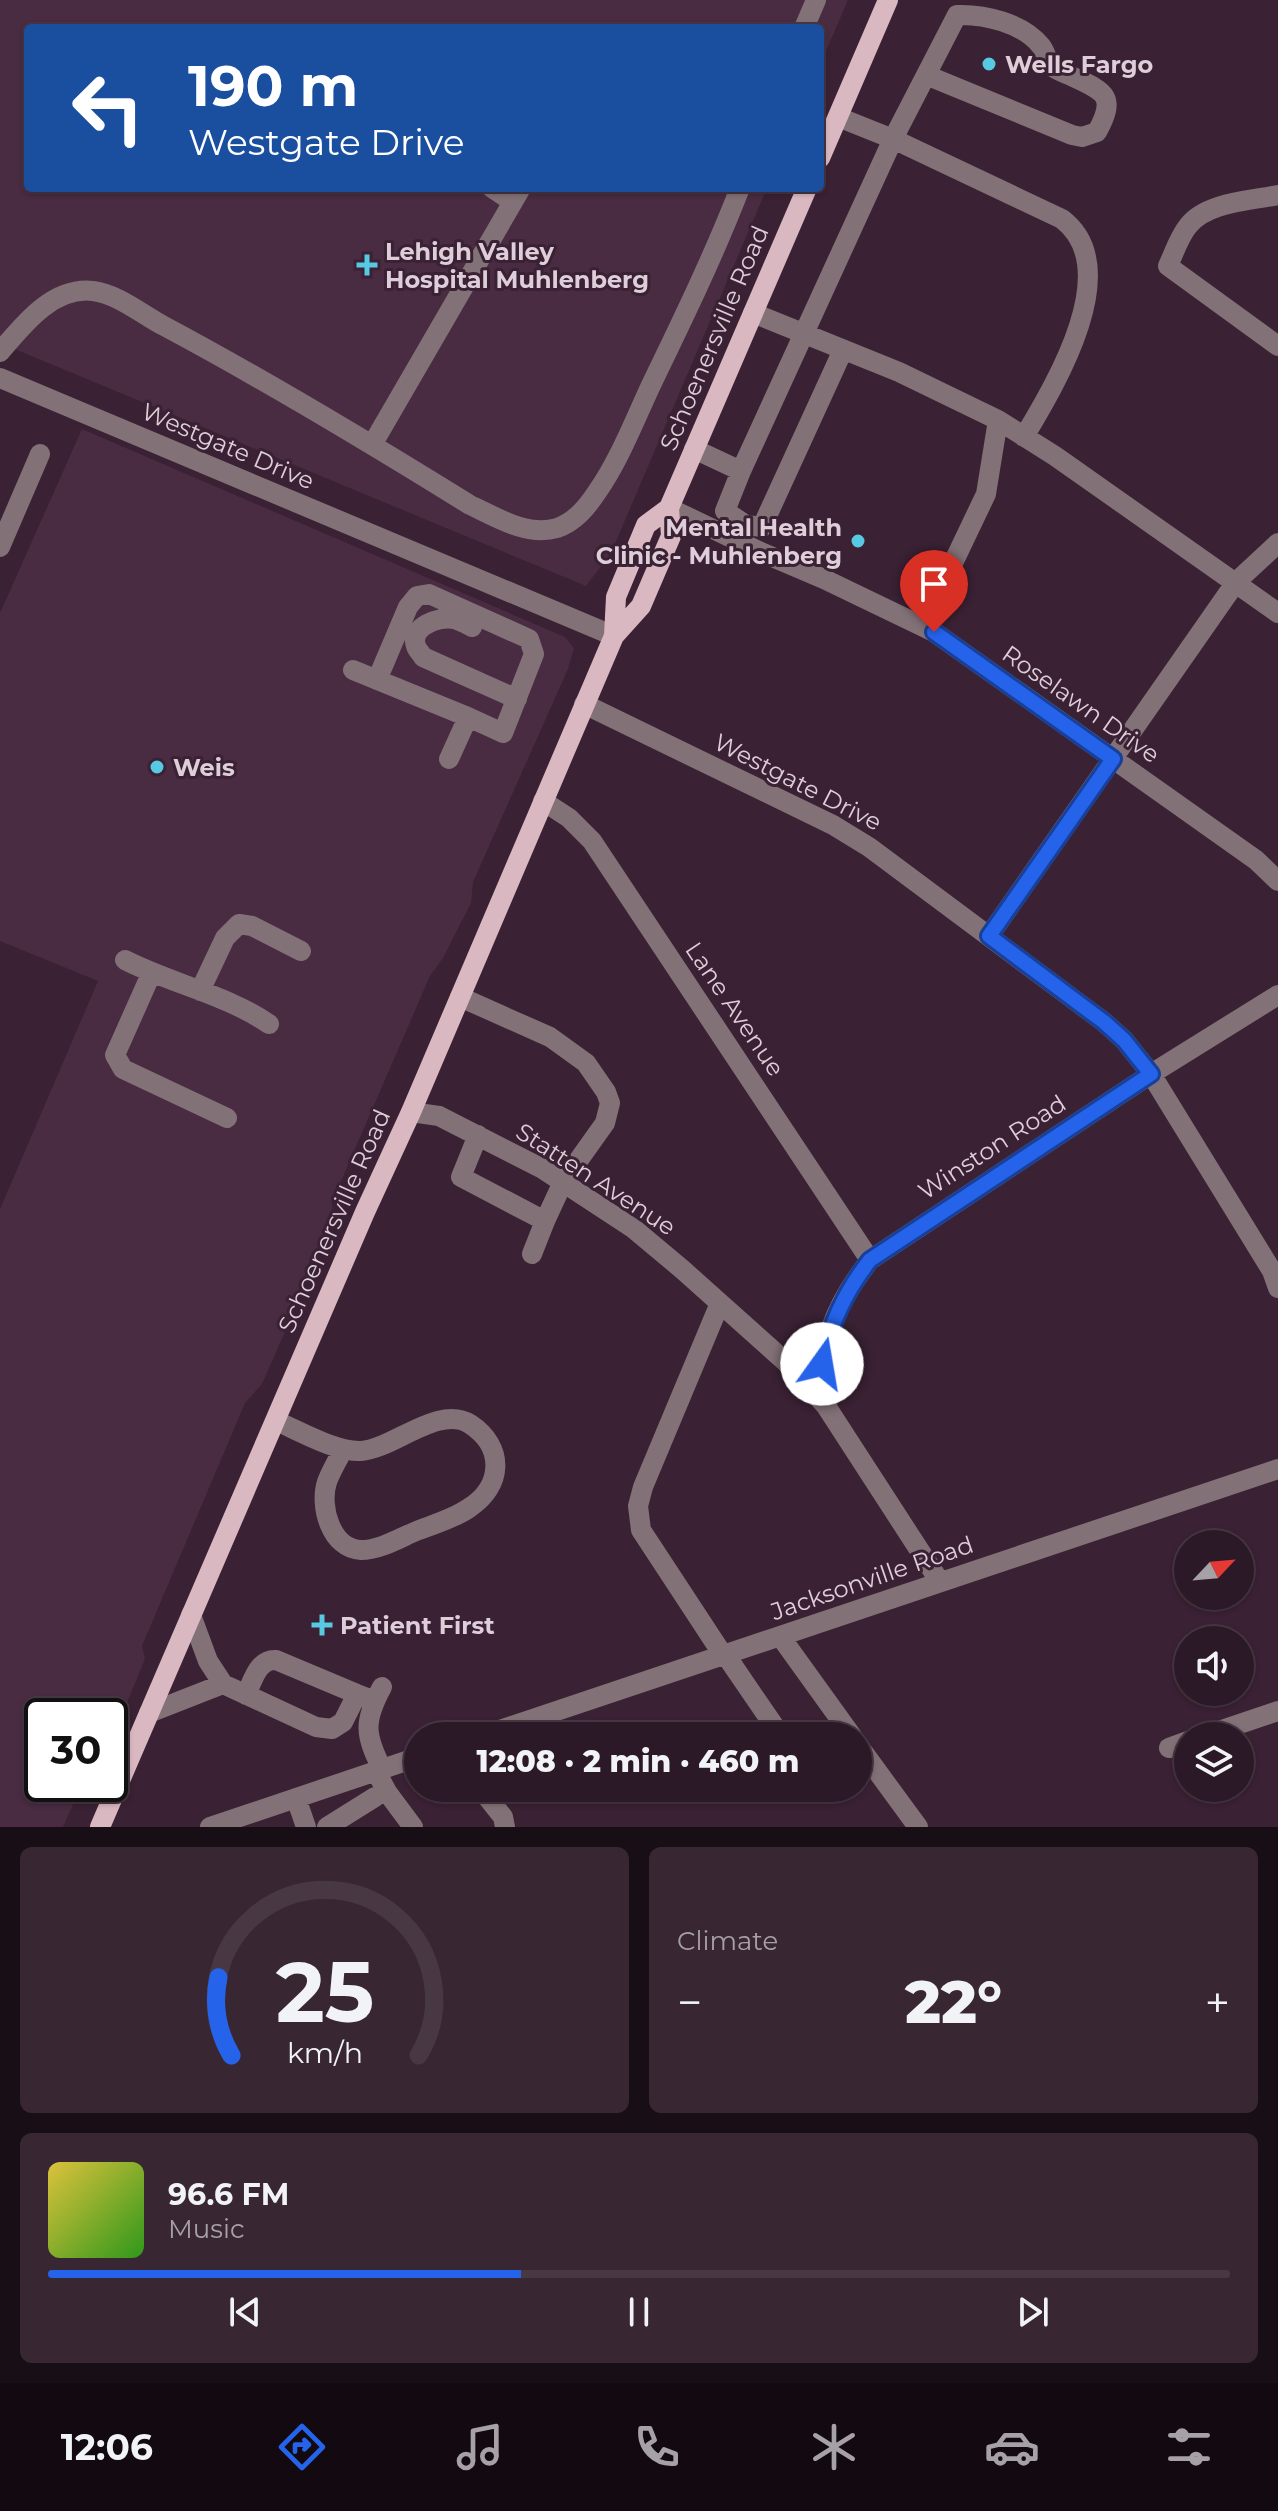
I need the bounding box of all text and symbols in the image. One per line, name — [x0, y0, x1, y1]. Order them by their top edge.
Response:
place label: Wells Fargo — [1005, 50, 1153, 79]
text: 190 m — [188, 52, 358, 120]
marker: Wells Fargo — [980, 55, 998, 73]
icon: left — [56, 56, 160, 160]
text: Westgate Drive — [188, 120, 465, 164]
street label: Schoenersville Road — [653, 221, 775, 455]
place label: Lehigh Valley Hospital Muhlenberg — [385, 237, 649, 294]
marker: Lehigh Valley Hospital Muhlenberg — [356, 254, 378, 276]
street label: Westgate Drive — [137, 397, 319, 495]
place label: Mental Health Clinic - Muhlenberg — [596, 513, 842, 570]
marker: Mental Health Clinic - Muhlenberg — [849, 532, 867, 550]
pin — [900, 550, 968, 632]
icon: arrive — [912, 562, 956, 606]
street label: Roselawn Drive — [997, 639, 1165, 769]
street label: Westgate Drive — [709, 727, 887, 837]
place label: Weis — [173, 753, 235, 782]
marker: Weis — [148, 758, 166, 776]
street label: Lane Avenue — [679, 936, 791, 1082]
street label: Winston Road — [913, 1088, 1071, 1206]
street label: Schoenersville Road — [272, 1105, 396, 1337]
street label: Statten Avenue — [511, 1117, 681, 1241]
position arrow — [780, 1322, 864, 1406]
street label: Jacksonville Road — [766, 1530, 977, 1627]
north arrow — [1174, 1530, 1254, 1610]
map controls — [1174, 1530, 1254, 1802]
place label: Patient First — [340, 1611, 495, 1640]
marker: Patient First — [311, 1614, 333, 1636]
button: sound — [1174, 1626, 1254, 1706]
speed limit sign: 30 — [24, 1698, 128, 1802]
button: layers — [1174, 1722, 1254, 1802]
text: 12:08 · 2 min · 460 m — [477, 1743, 799, 1780]
text: Climate — [677, 1925, 778, 1957]
text: 25 — [275, 1941, 374, 2043]
text: 22° — [905, 1965, 1002, 2038]
text: − — [677, 1975, 702, 2029]
text: + — [1205, 1975, 1230, 2029]
text: km/h — [286, 2035, 363, 2070]
text: 96.6 FM — [168, 2176, 289, 2213]
text: Music — [168, 2213, 245, 2245]
icon: previous — [223, 2290, 267, 2334]
icon: pause — [617, 2290, 661, 2334]
icon: next — [1011, 2290, 1055, 2334]
icon: directions — [274, 2419, 330, 2475]
icon: music — [452, 2419, 508, 2475]
icon: phone — [629, 2419, 685, 2475]
icon: climate — [806, 2419, 862, 2475]
icon: car — [984, 2419, 1040, 2475]
icon: filters — [1161, 2419, 1217, 2475]
text: 12:06 — [61, 2425, 153, 2469]

